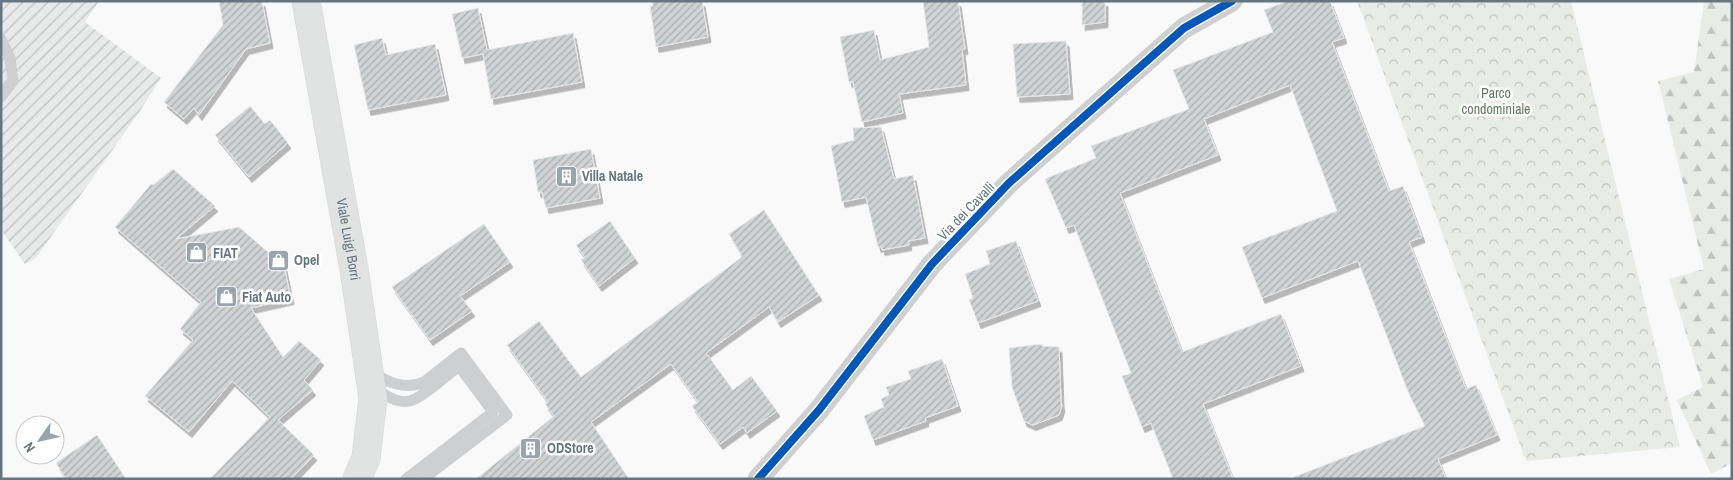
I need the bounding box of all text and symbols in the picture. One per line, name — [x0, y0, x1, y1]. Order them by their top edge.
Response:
park label: Parco condominiale — [1462, 84, 1530, 118]
building icon: Villa Natale — [554, 164, 578, 188]
place label: Villa Natale — [582, 167, 643, 185]
street label: Via dei Cavalli — [934, 178, 998, 244]
street label: Viale Luigi Borri — [332, 197, 365, 281]
shop icon: FIAT — [185, 241, 209, 265]
place label: FIAT — [213, 244, 238, 262]
shop icon: Opel — [266, 248, 290, 272]
place label: Opel — [294, 251, 320, 269]
shop icon: Fiat Auto — [214, 285, 238, 309]
place label: Fiat Auto — [242, 288, 291, 306]
north arrow — [15, 415, 65, 465]
building icon: ODStore — [519, 436, 543, 460]
text: N — [19, 439, 39, 456]
place label: ODStore — [547, 439, 594, 457]

